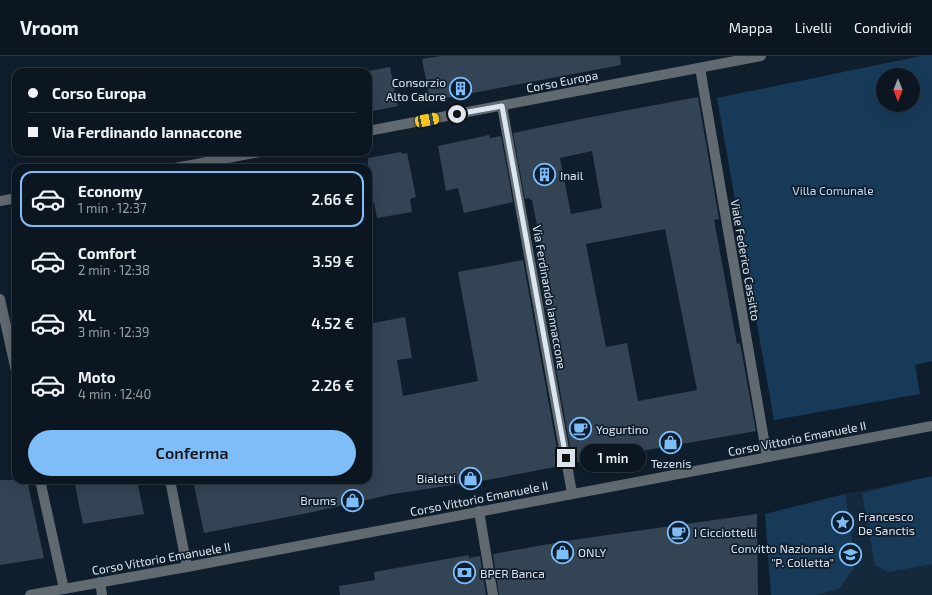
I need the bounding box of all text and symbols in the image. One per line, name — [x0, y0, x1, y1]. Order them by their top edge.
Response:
text: Vroom — [20, 16, 79, 39]
text: Mappa — [729, 19, 773, 36]
text: Livelli — [795, 19, 832, 36]
text: Condividi — [854, 19, 912, 36]
street label: Corso Europa — [525, 67, 599, 95]
north arrow — [876, 68, 920, 112]
map controls — [876, 68, 920, 112]
place label: Consorzio Alto Calore — [386, 75, 446, 103]
building icon: Consorzio Alto Calore — [448, 76, 474, 102]
text: Corso Europa — [52, 84, 146, 102]
route start — [448, 105, 466, 123]
car — [414, 112, 440, 128]
text: Via Ferdinando Iannaccone — [52, 123, 242, 141]
building icon: Inail — [531, 162, 557, 188]
place label: Inail — [560, 168, 584, 182]
icon: car — [30, 181, 66, 217]
text: Economy — [78, 182, 143, 200]
park label: Villa Comunale — [792, 183, 874, 197]
text: 2.66 € — [311, 190, 354, 208]
street label: Viale Federico Cassitto — [728, 198, 764, 322]
text: 1 min · 12:37 — [78, 200, 147, 216]
street label: Via Ferdinando Iannaccone — [530, 224, 570, 370]
icon: car — [30, 243, 66, 279]
text: Comfort — [78, 244, 136, 262]
text: 3.59 € — [312, 252, 354, 270]
text: 2 min · 12:38 — [78, 262, 150, 278]
icon: car — [30, 305, 66, 341]
text: XL — [78, 306, 96, 324]
text: 4.52 € — [311, 314, 354, 332]
text: 3 min · 12:39 — [78, 324, 149, 340]
icon: car — [30, 367, 66, 403]
text: Moto — [78, 368, 116, 386]
text: 2.26 € — [312, 376, 354, 394]
text: 4 min · 12:40 — [78, 386, 151, 402]
cafe icon: Yogurtino — [568, 416, 594, 442]
street label: Corso Vittorio Emanuele II — [727, 418, 867, 458]
place label: Yogurtino — [596, 422, 649, 436]
shop icon: Tezenis — [658, 429, 684, 455]
button: Conferma — [28, 430, 356, 476]
callout: 1 min — [580, 444, 646, 472]
route end — [557, 449, 575, 467]
text: 1 min — [598, 450, 628, 466]
place label: Tezenis — [651, 456, 691, 470]
shop icon: Bialetti — [458, 465, 484, 491]
place label: Bialetti — [417, 471, 456, 485]
street label: Corso Vittorio Emanuele II — [409, 478, 549, 518]
shop icon: Brums — [339, 487, 365, 513]
place label: Brums — [300, 493, 336, 507]
place label: Francesco De Sanctis — [858, 509, 915, 537]
place icon: Francesco De Sanctis — [829, 510, 855, 536]
cafe icon: I Cicciottelli — [666, 519, 692, 545]
place label: I Cicciottelli — [694, 525, 757, 539]
street label: Corso Vittorio Emanuele II — [91, 539, 231, 577]
shop icon: ONLY — [549, 539, 575, 565]
place label: Convitto Nazionale "P. Colletta" — [731, 541, 834, 569]
school or university icon: Convitto Nazionale "P. Colletta" — [837, 542, 863, 568]
place label: ONLY — [578, 545, 607, 559]
bank icon: BPER Banca — [451, 560, 477, 586]
place label: BPER Banca — [480, 566, 545, 580]

